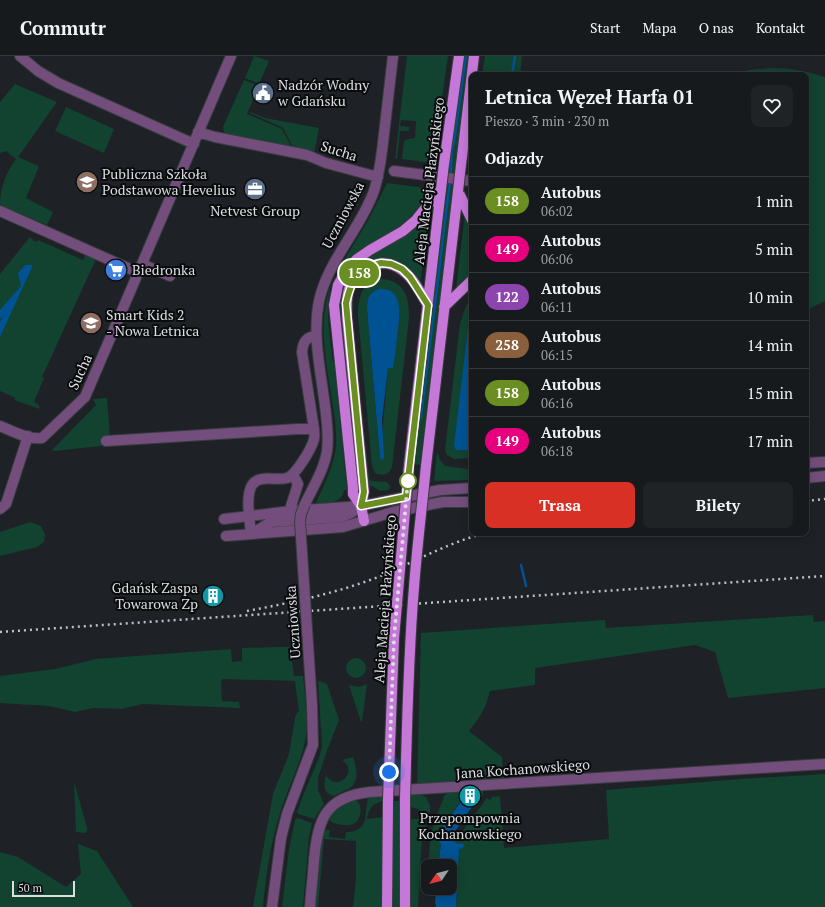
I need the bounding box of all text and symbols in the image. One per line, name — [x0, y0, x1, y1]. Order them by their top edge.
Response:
text: Commutr — [20, 15, 106, 40]
text: Start — [590, 18, 620, 37]
text: Mapa — [642, 18, 677, 37]
text: O nas — [699, 18, 734, 37]
text: Kontakt — [756, 18, 805, 37]
place label: Nadzór Wodny w Gdańsku — [277, 75, 370, 110]
public building icon: Nadzór Wodny w Gdańsku — [250, 80, 276, 106]
text: Letnica Węzeł Harfa 01 — [485, 84, 695, 109]
button: heart — [751, 85, 793, 127]
street label: Aleja Macieja Płażyńskiego — [409, 96, 448, 266]
text: Pieszo · 3 min · 230 m — [485, 112, 609, 130]
street label: Sucha — [318, 136, 360, 165]
text: Odjazdy — [485, 148, 543, 168]
place label: Publiczna Szkoła Podstawowa Hevelius — [102, 164, 235, 199]
school or university icon: Publiczna Szkoła Podstawowa Hevelius — [74, 169, 100, 195]
office icon: Netvest Group — [242, 176, 268, 202]
street label: Uczniowska — [317, 178, 368, 252]
text: Autobus — [541, 182, 601, 202]
text: 158 — [495, 191, 519, 210]
text: 1 min — [755, 191, 793, 211]
place label: Netvest Group — [210, 201, 300, 220]
text: 06:02 — [541, 202, 573, 220]
text: Autobus — [541, 230, 601, 250]
text: 149 — [495, 239, 519, 258]
text: 5 min — [755, 239, 793, 259]
text: 06:06 — [541, 250, 573, 268]
supermarket icon: Biedronka — [103, 257, 129, 283]
place label: Biedronka — [132, 260, 195, 279]
line badge: 158 — [336, 260, 382, 286]
text: 158 — [347, 263, 371, 282]
text: Autobus — [541, 278, 601, 298]
text: 122 — [495, 287, 519, 306]
text: 10 min — [747, 287, 793, 307]
text: 06:11 — [541, 298, 573, 316]
place label: Smart Kids 2 - Nowa Letnica — [106, 305, 199, 340]
school or university icon: Smart Kids 2 - Nowa Letnica — [78, 310, 104, 336]
text: Autobus — [541, 326, 601, 346]
text: 258 — [495, 335, 519, 354]
text: 14 min — [747, 335, 793, 355]
text: 06:15 — [541, 346, 573, 364]
street label: Sucha — [63, 351, 96, 393]
text: Autobus — [541, 374, 601, 394]
text: 158 — [495, 383, 519, 402]
text: 15 min — [747, 383, 793, 403]
text: 06:16 — [541, 394, 573, 412]
text: Autobus — [541, 422, 601, 442]
text: 149 — [495, 431, 519, 450]
text: 17 min — [747, 431, 793, 451]
text: 06:18 — [541, 442, 573, 460]
unlabelled marker — [399, 472, 417, 490]
button: Trasa — [485, 482, 635, 528]
button: Bilety — [643, 482, 793, 528]
street label: Aleja Macieja Płażyńskiego — [369, 514, 400, 684]
place label: Gdańsk Zaspa Towarowa Zp — [112, 578, 198, 613]
building icon: Gdańsk Zaspa Towarowa Zp — [200, 583, 226, 609]
street label: Uczniowska — [280, 585, 305, 659]
street label: Jana Kochanowskiego — [455, 754, 591, 783]
your location — [379, 762, 399, 782]
building icon: Przepompownia Kochanowskiego — [457, 783, 483, 809]
place label: Przepompownia Kochanowskiego — [418, 808, 522, 843]
north arrow — [421, 859, 457, 895]
map controls — [421, 859, 457, 895]
scale bar — [12, 879, 75, 898]
text: 50 m — [18, 881, 42, 895]

